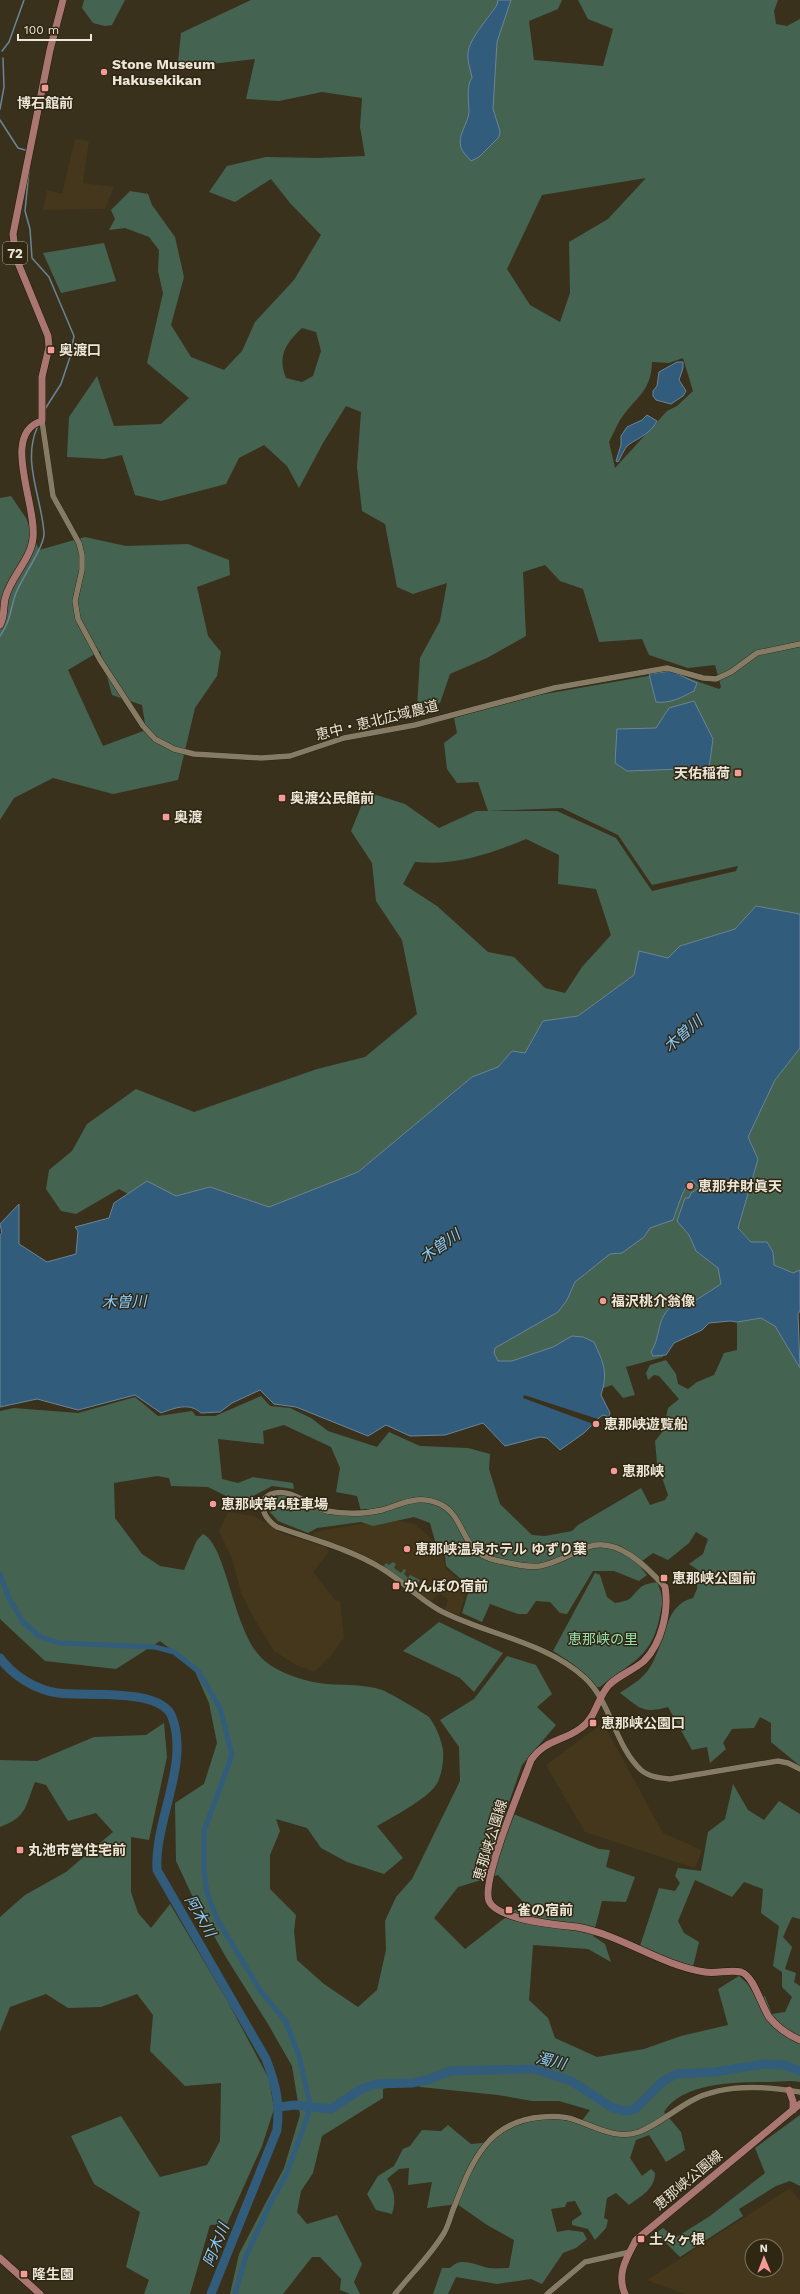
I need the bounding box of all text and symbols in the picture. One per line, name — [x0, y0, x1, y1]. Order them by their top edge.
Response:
scale bar — [18, 16, 91, 42]
text: 100 m — [24, 23, 59, 37]
place label: Stone Museum Hakusekikan — [112, 56, 215, 88]
marker: Stone Museum Hakusekikan — [99, 67, 109, 77]
marker: 博石館前 — [40, 83, 50, 93]
place label: 博石館前 — [17, 95, 73, 111]
road number: 72 — [3, 242, 27, 264]
place label: 奥渡口 — [59, 342, 101, 358]
marker: 奥渡口 — [46, 345, 56, 355]
street label: 恵中・恵北広域農道 — [314, 697, 440, 743]
place label: 天佑稲荷 — [674, 765, 730, 781]
marker: 天佑稲荷 — [733, 768, 743, 778]
place label: 奥渡公民館前 — [290, 790, 374, 806]
marker: 奥渡公民館前 — [277, 793, 287, 803]
place label: 奥渡 — [174, 809, 203, 825]
marker: 奥渡 — [161, 812, 171, 822]
water label: 木曽川 — [660, 1011, 707, 1056]
place label: 恵那弁財眞天 — [698, 1178, 782, 1194]
marker: 恵那弁財眞天 — [685, 1181, 695, 1191]
water label: 木曽川 — [416, 1225, 465, 1266]
water label: 木曽川 — [101, 1292, 149, 1312]
place label: 福沢桃介翁像 — [611, 1293, 695, 1309]
marker: 福沢桃介翁像 — [598, 1296, 608, 1306]
place label: 恵那峡遊覧船 — [604, 1416, 688, 1432]
marker: 恵那峡遊覧船 — [591, 1419, 601, 1429]
place label: 恵那峡 — [622, 1463, 664, 1479]
marker: 恵那峡 — [609, 1466, 619, 1476]
place label: 恵那峡第4駐車場 — [221, 1496, 328, 1512]
marker: 恵那峡第4駐車場 — [208, 1499, 218, 1509]
place label: 恵那峡温泉ホテル ゆずり葉 — [415, 1541, 587, 1557]
marker: 恵那峡温泉ホテル ゆずり葉 — [402, 1544, 412, 1554]
place label: 恵那峡公園前 — [672, 1570, 756, 1586]
marker: 恵那峡公園前 — [659, 1573, 669, 1583]
place label: かんぽの宿前 — [404, 1578, 488, 1594]
marker: かんぽの宿前 — [391, 1581, 401, 1591]
park label: 恵那峡の里 — [568, 1631, 638, 1647]
place label: 恵那峡公園口 — [601, 1715, 685, 1731]
marker: 恵那峡公園口 — [588, 1718, 598, 1728]
street label: 恵那峡公園線 — [470, 1797, 510, 1883]
place label: 丸池市営住宅前 — [28, 1842, 126, 1858]
marker: 丸池市営住宅前 — [15, 1845, 25, 1855]
water label: 阿木川 — [181, 1892, 220, 1942]
place label: 雀の宿前 — [517, 1902, 573, 1918]
marker: 雀の宿前 — [504, 1905, 514, 1915]
water label: 濁川 — [534, 2049, 570, 2074]
street label: 恵那峡公園線 — [651, 2147, 725, 2213]
water label: 阿木川 — [199, 2219, 234, 2269]
place label: 土々ヶ根 — [649, 2231, 705, 2247]
marker: 土々ヶ根 — [636, 2234, 646, 2244]
north arrow — [744, 2238, 784, 2278]
text: N — [760, 2242, 768, 2255]
place label: 隆生園 — [32, 2266, 74, 2282]
marker: 隆生園 — [19, 2269, 29, 2279]

